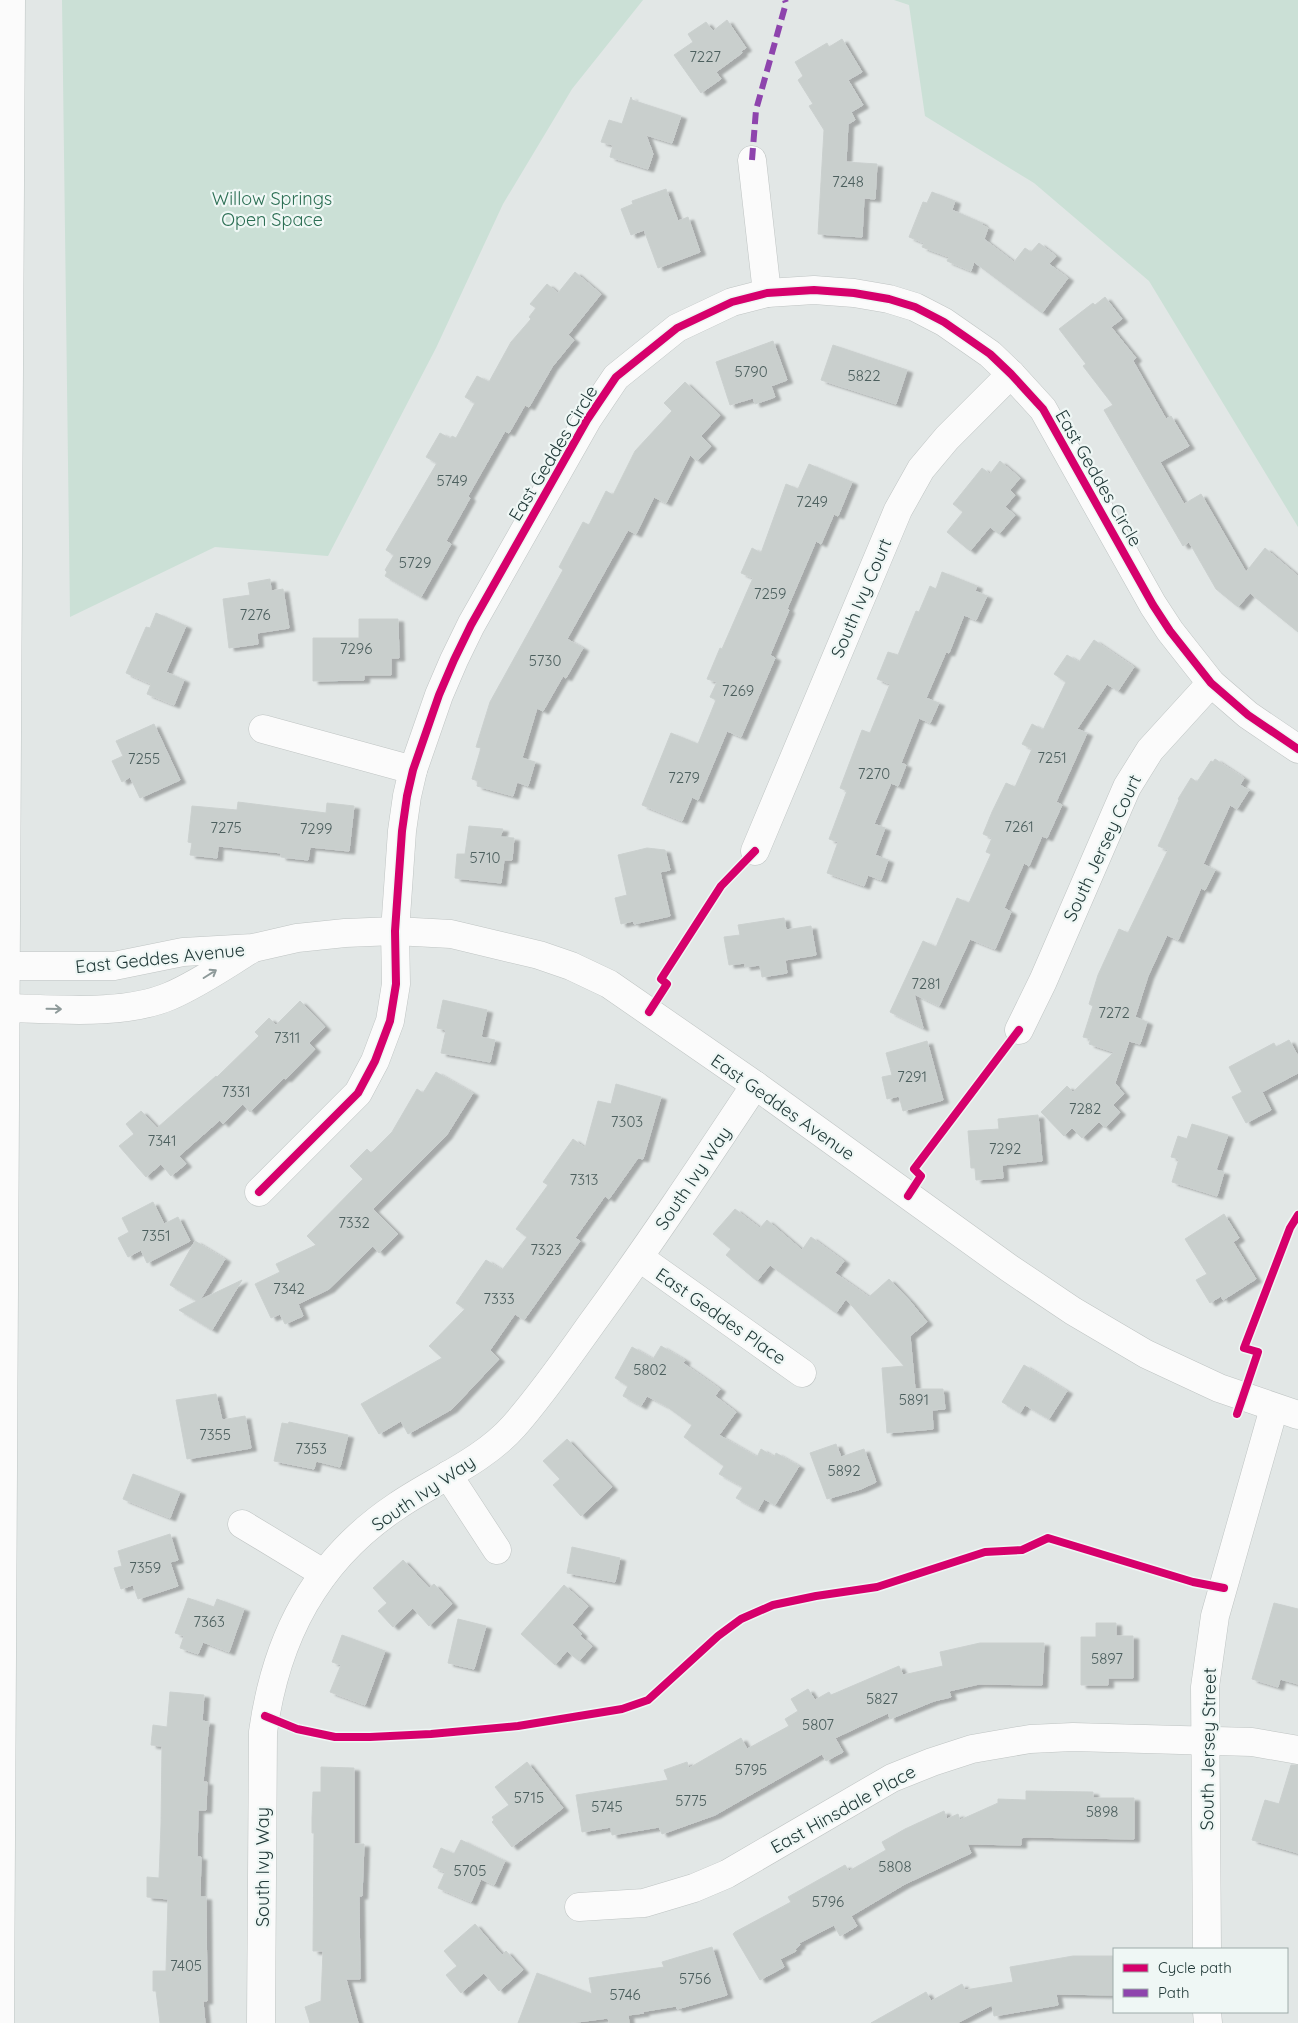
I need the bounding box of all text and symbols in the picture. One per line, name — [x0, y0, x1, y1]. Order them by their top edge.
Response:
house number: 7227 — [689, 47, 721, 66]
house number: 7248 — [832, 172, 864, 191]
park label: Willow Springs Open Space — [212, 187, 332, 231]
house number: 5790 — [734, 362, 768, 381]
house number: 5822 — [848, 366, 880, 385]
street label: East Geddes Circle — [503, 381, 603, 525]
street label: East Geddes Circle — [1050, 405, 1148, 551]
house number: 5749 — [436, 471, 468, 490]
house number: 7249 — [796, 492, 828, 511]
street label: South Ivy Court — [825, 535, 897, 661]
house number: 5729 — [399, 553, 431, 572]
house number: 7259 — [754, 584, 786, 603]
house number: 7276 — [239, 605, 271, 624]
house number: 7296 — [340, 639, 372, 658]
house number: 5730 — [529, 651, 561, 670]
house number: 7269 — [722, 681, 754, 700]
house number: 7251 — [1037, 748, 1067, 767]
house number: 7255 — [128, 749, 160, 768]
house number: 7270 — [858, 764, 890, 783]
house number: 7279 — [668, 768, 700, 787]
street label: South Jersey Court — [1058, 771, 1146, 925]
house number: 7261 — [1004, 817, 1034, 836]
house number: 7275 — [210, 818, 242, 837]
house number: 7299 — [300, 819, 332, 838]
house number: 5710 — [469, 848, 501, 867]
street label: East Geddes Avenue — [74, 938, 246, 978]
one-way arrow — [203, 969, 217, 980]
house number: 7281 — [911, 974, 941, 993]
house number: 7272 — [1098, 1003, 1130, 1022]
one-way arrow — [46, 1004, 62, 1013]
house number: 7311 — [274, 1028, 300, 1047]
street label: East Geddes Avenue — [707, 1049, 859, 1165]
house number: 7291 — [897, 1067, 927, 1086]
house number: 7331 — [222, 1082, 250, 1101]
house number: 7282 — [1069, 1099, 1101, 1118]
house number: 7303 — [611, 1112, 643, 1131]
street label: South Ivy Way — [650, 1122, 736, 1234]
house number: 7341 — [148, 1131, 176, 1150]
house number: 7292 — [989, 1139, 1021, 1158]
house number: 7313 — [570, 1170, 599, 1189]
house number: 7332 — [338, 1213, 370, 1232]
house number: 7351 — [141, 1226, 171, 1245]
house number: 7323 — [530, 1240, 562, 1259]
street label: East Geddes Place — [651, 1262, 791, 1370]
house number: 7342 — [273, 1279, 305, 1298]
house number: 7333 — [483, 1289, 515, 1308]
house number: 5802 — [633, 1360, 667, 1379]
house number: 5891 — [899, 1390, 929, 1409]
house number: 7355 — [199, 1425, 231, 1444]
house number: 7353 — [295, 1439, 327, 1458]
street label: South Ivy Way — [367, 1450, 479, 1536]
house number: 5892 — [828, 1461, 860, 1480]
house number: 7359 — [129, 1558, 161, 1577]
house number: 7363 — [193, 1612, 225, 1631]
house number: 5897 — [1091, 1649, 1123, 1668]
street label: South Jersey Street — [1195, 1667, 1221, 1831]
house number: 5827 — [866, 1689, 898, 1708]
house number: 5807 — [802, 1715, 834, 1734]
house number: 5795 — [735, 1760, 767, 1779]
street label: East Hinsdale Place — [766, 1760, 920, 1858]
house number: 5715 — [514, 1788, 544, 1807]
house number: 5775 — [675, 1791, 707, 1810]
house number: 5745 — [591, 1797, 623, 1816]
house number: 5898 — [1086, 1802, 1118, 1821]
street label: South Ivy Way — [251, 1807, 274, 1927]
house number: 5808 — [878, 1857, 912, 1876]
house number: 5705 — [454, 1861, 486, 1880]
house number: 5796 — [812, 1892, 844, 1911]
legend — [1113, 1948, 1288, 2013]
house number: 7405 — [170, 1956, 202, 1975]
text: Cycle path — [1158, 1958, 1232, 1977]
house number: 5756 — [679, 1969, 711, 1988]
text: Path — [1158, 1983, 1190, 2002]
house number: 5746 — [609, 1985, 641, 2004]

